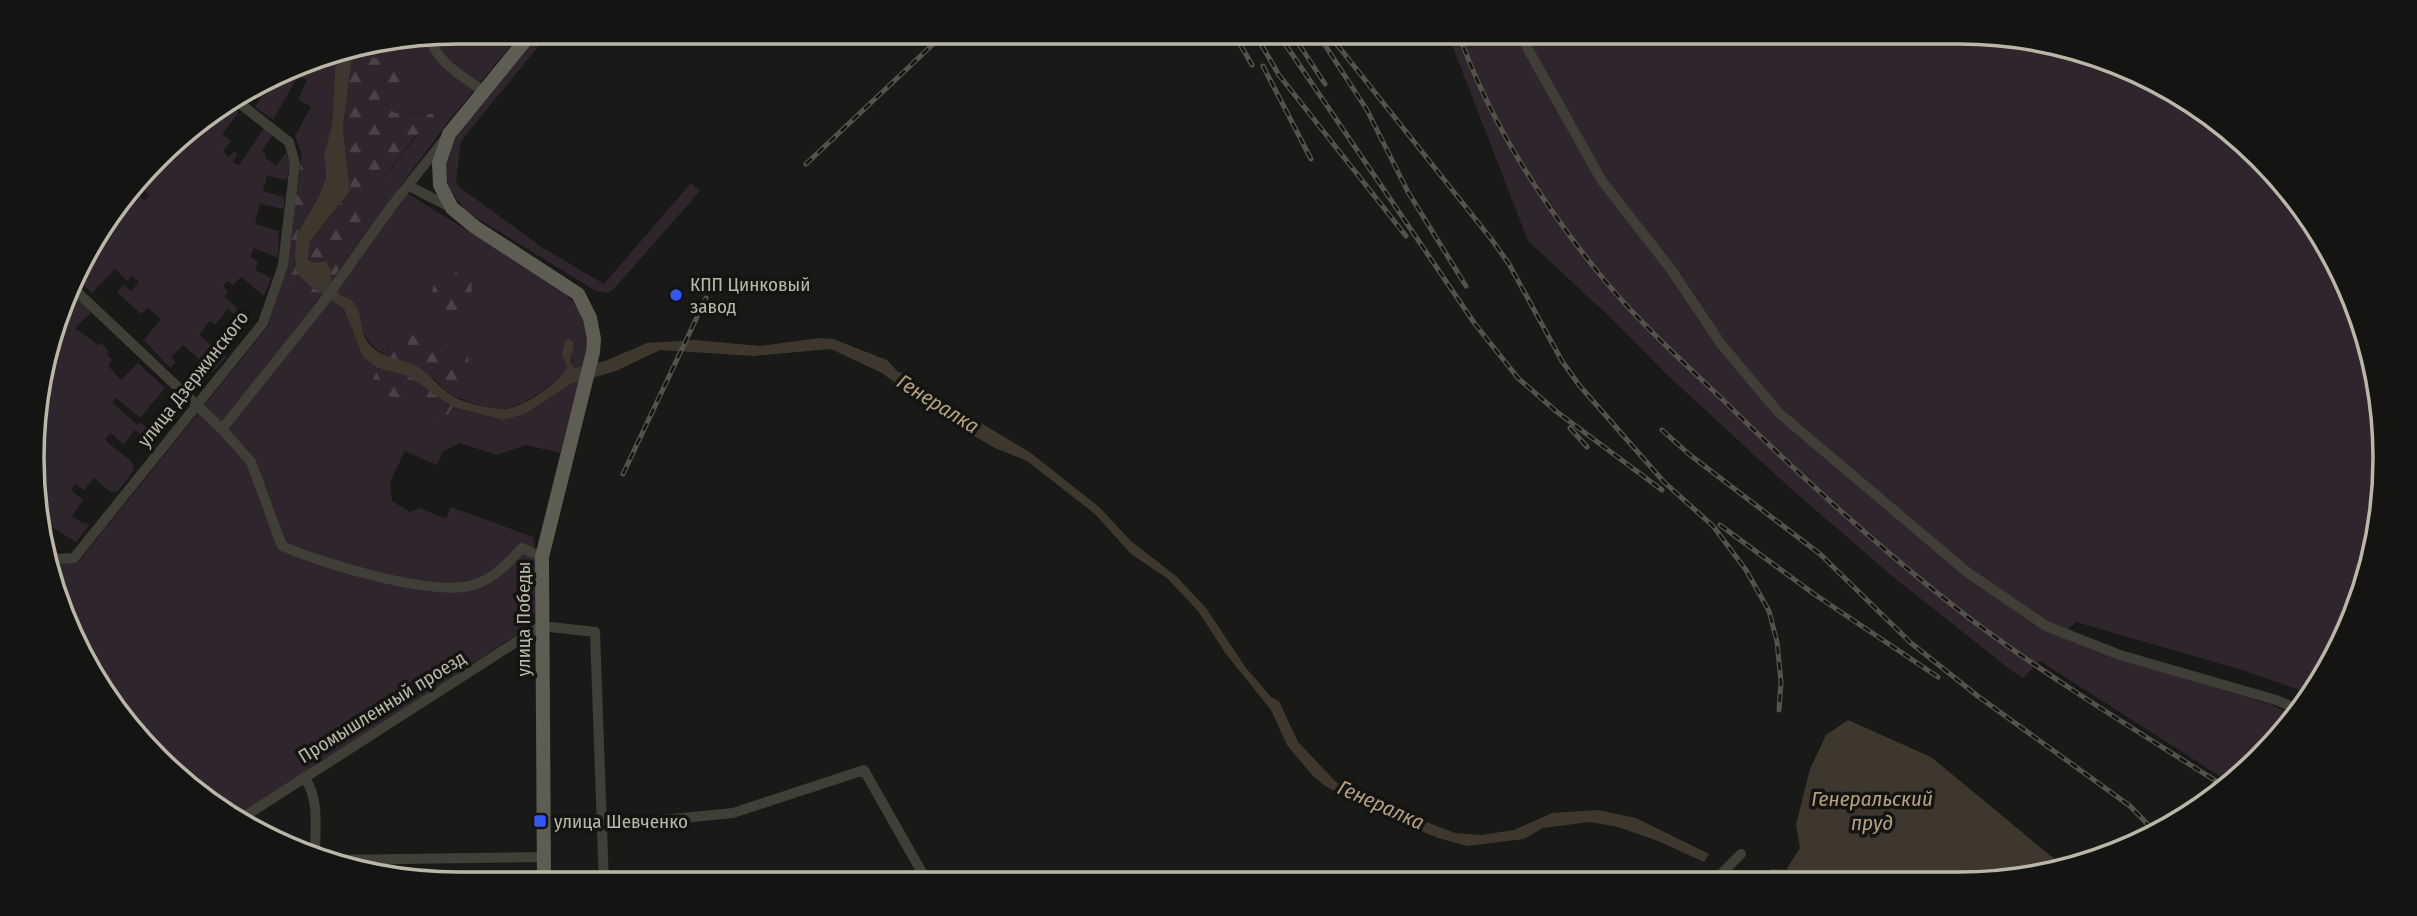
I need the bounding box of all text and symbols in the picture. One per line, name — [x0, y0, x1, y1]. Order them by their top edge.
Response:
place label: КПП Цинковый завод — [690, 273, 810, 318]
marker: КПП Цинковый завод — [668, 287, 684, 303]
street label: улица Дзержинского — [133, 306, 253, 452]
water label: Генералка — [892, 369, 984, 439]
street label: улица Победы — [512, 562, 535, 676]
street label: Промышленный проезд — [294, 646, 470, 768]
water label: Генералка — [1334, 774, 1428, 836]
water label: Генеральский пруд — [1811, 786, 1933, 836]
place label: улица Шевченко — [554, 810, 688, 833]
marker: улица Шевченко — [532, 813, 548, 829]

